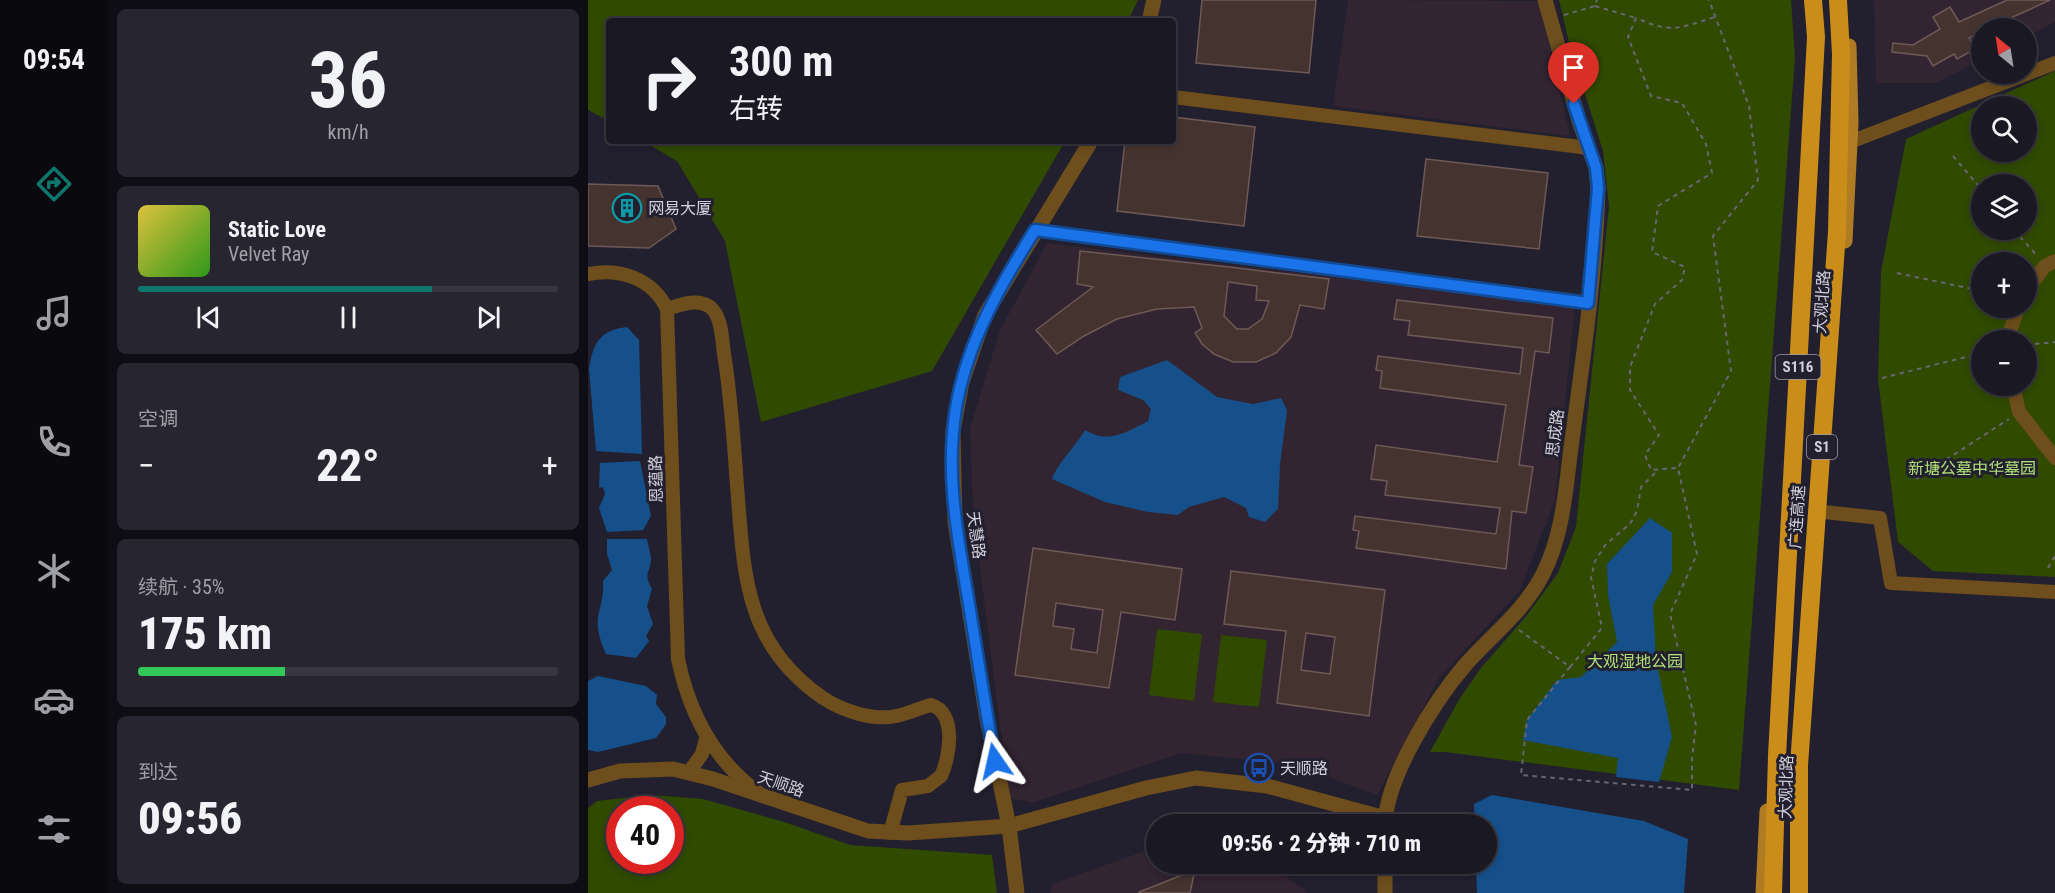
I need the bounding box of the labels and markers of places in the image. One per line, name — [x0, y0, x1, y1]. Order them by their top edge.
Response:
pin — [1548, 42, 1599, 104]
building icon: 网易大厦 — [611, 192, 643, 224]
place label: 网易大厦 — [648, 199, 712, 218]
bus stop icon: 天顺路 — [1243, 752, 1275, 784]
place label: 天顺路 — [1280, 759, 1328, 778]

